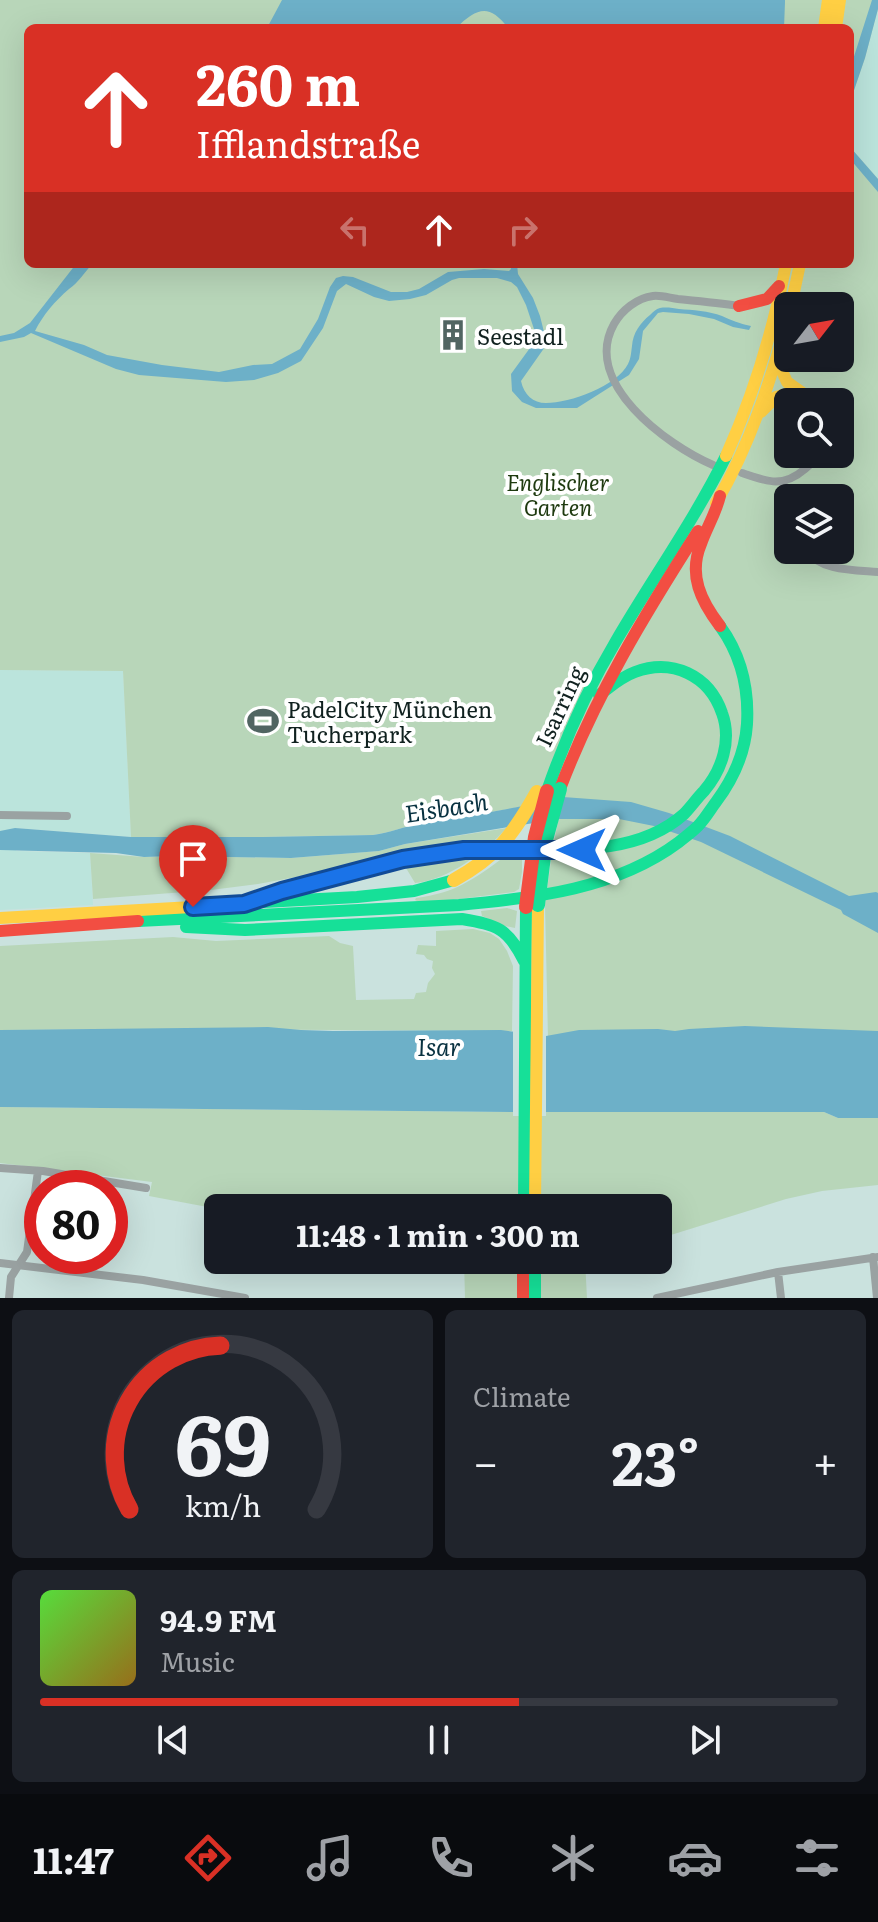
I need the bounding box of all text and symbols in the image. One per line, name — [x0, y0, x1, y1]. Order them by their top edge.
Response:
text: 260 m — [196, 40, 360, 123]
icon: ahead — [64, 56, 168, 160]
text: Ifflandstraße — [196, 116, 420, 169]
icon: left — [333, 208, 377, 252]
icon: ahead — [417, 208, 461, 252]
icon: right — [501, 208, 545, 252]
north arrow — [774, 292, 854, 372]
map controls — [774, 292, 854, 564]
building icon: Seestadl — [436, 318, 470, 352]
place label: Seestadl — [477, 319, 564, 352]
button: search — [774, 388, 854, 468]
park label: Englischer Garten — [506, 465, 610, 523]
button: layers — [774, 484, 854, 564]
street label: Isarring — [526, 660, 592, 752]
place label: PadelCity München Tucherpark — [287, 692, 492, 750]
sports icon: PadelCity München Tucherpark — [246, 704, 280, 738]
water label: Eisbach — [402, 782, 490, 830]
position arrow — [540, 808, 624, 892]
pin — [159, 825, 227, 907]
icon: arrive — [171, 837, 215, 881]
water label: Isar — [417, 1028, 461, 1063]
speed limit sign: 80 — [24, 1170, 128, 1274]
text: 11:48 · 1 min · 300 m — [296, 1212, 580, 1256]
text: Climate — [473, 1376, 571, 1415]
text: 69 — [174, 1378, 271, 1502]
text: 23° — [611, 1415, 700, 1504]
text: − — [473, 1427, 499, 1493]
text: + — [812, 1427, 838, 1493]
text: km/h — [184, 1483, 261, 1526]
text: 94.9 FM — [160, 1597, 277, 1641]
text: Music — [160, 1641, 235, 1680]
icon: previous — [151, 1718, 195, 1762]
icon: pause — [417, 1718, 461, 1762]
icon: next — [683, 1718, 727, 1762]
icon: directions — [180, 1830, 236, 1886]
icon: music — [302, 1830, 358, 1886]
icon: phone — [423, 1830, 479, 1886]
icon: climate — [545, 1830, 601, 1886]
icon: car — [667, 1830, 723, 1886]
icon: filters — [789, 1830, 845, 1886]
text: 11:47 — [33, 1832, 114, 1885]

